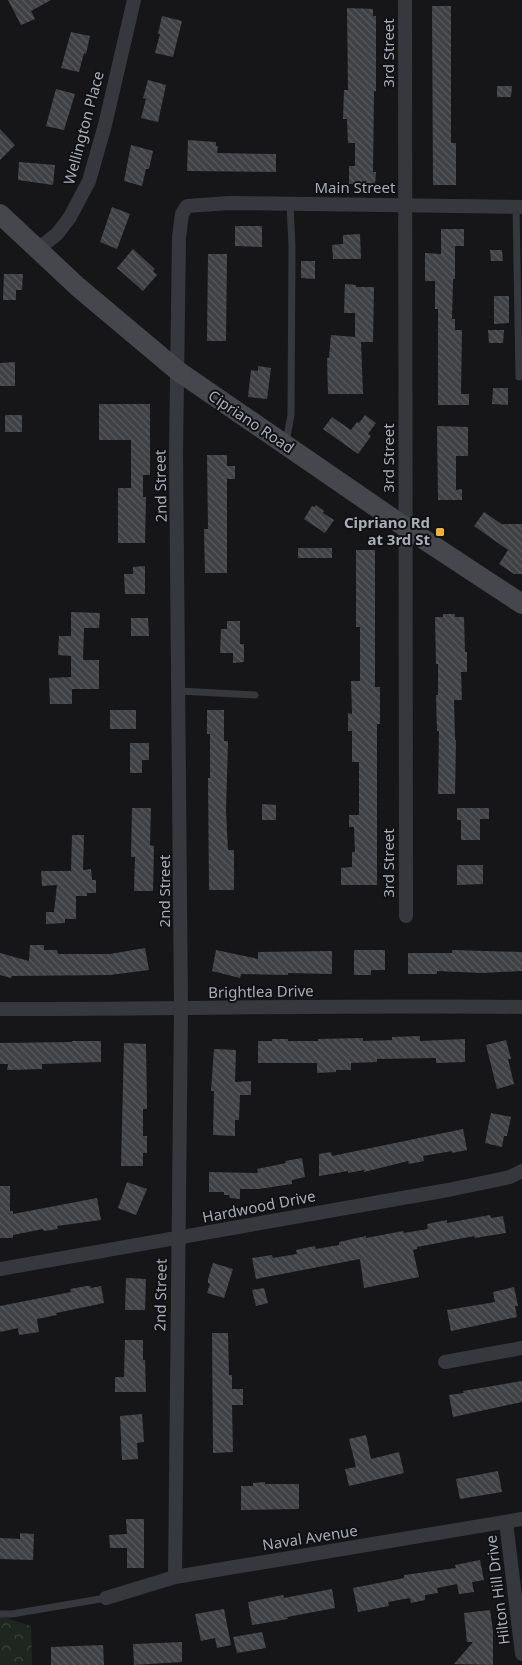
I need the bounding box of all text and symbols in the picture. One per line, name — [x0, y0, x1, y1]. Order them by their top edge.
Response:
street label: 3rd Street — [378, 18, 398, 88]
street label: Wellington Place — [58, 69, 108, 187]
street label: Main Street — [315, 177, 396, 197]
street label: Cipriano Road — [205, 385, 298, 457]
street label: 3rd Street — [378, 423, 398, 493]
street label: 2nd Street — [149, 449, 171, 523]
place label: Cipriano Rd at 3rd St — [344, 512, 430, 549]
marker: Cipriano Rd at 3rd St — [434, 526, 446, 538]
street label: 3rd Street — [378, 828, 398, 898]
street label: 2nd Street — [154, 854, 174, 927]
street label: Brightlea Drive — [208, 980, 314, 1002]
street label: Hardwood Drive — [201, 1185, 317, 1227]
street label: 2nd Street — [149, 1258, 171, 1332]
street label: Naval Avenue — [261, 1520, 359, 1554]
street label: Hilton Hill Drive — [480, 1534, 514, 1646]

